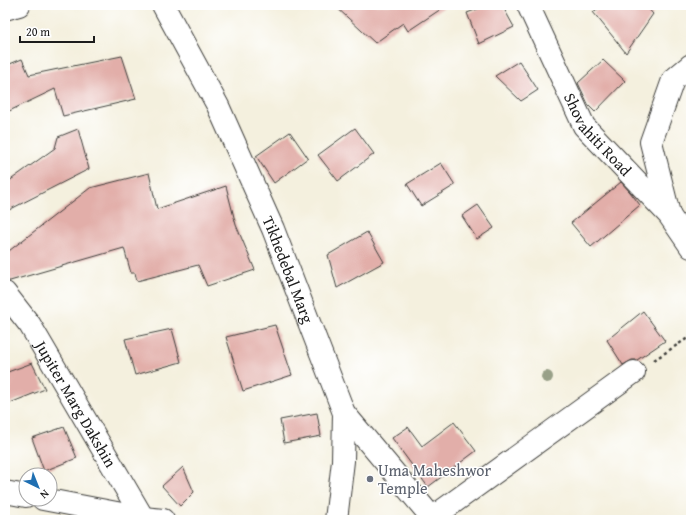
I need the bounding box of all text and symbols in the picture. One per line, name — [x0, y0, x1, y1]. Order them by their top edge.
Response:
scale bar — [20, 18, 94, 44]
text: 20 m — [26, 23, 50, 40]
street label: Shovahiti Road — [558, 89, 638, 182]
street label: Tikhedebal Marg — [257, 212, 320, 327]
street label: Jupiter Marg Dakshin — [29, 334, 123, 472]
place label: Uma Maheshwor Temple — [378, 458, 491, 500]
north arrow — [18, 467, 58, 507]
marker: Uma Maheshwor Temple — [365, 474, 375, 484]
text: N — [36, 486, 53, 503]

